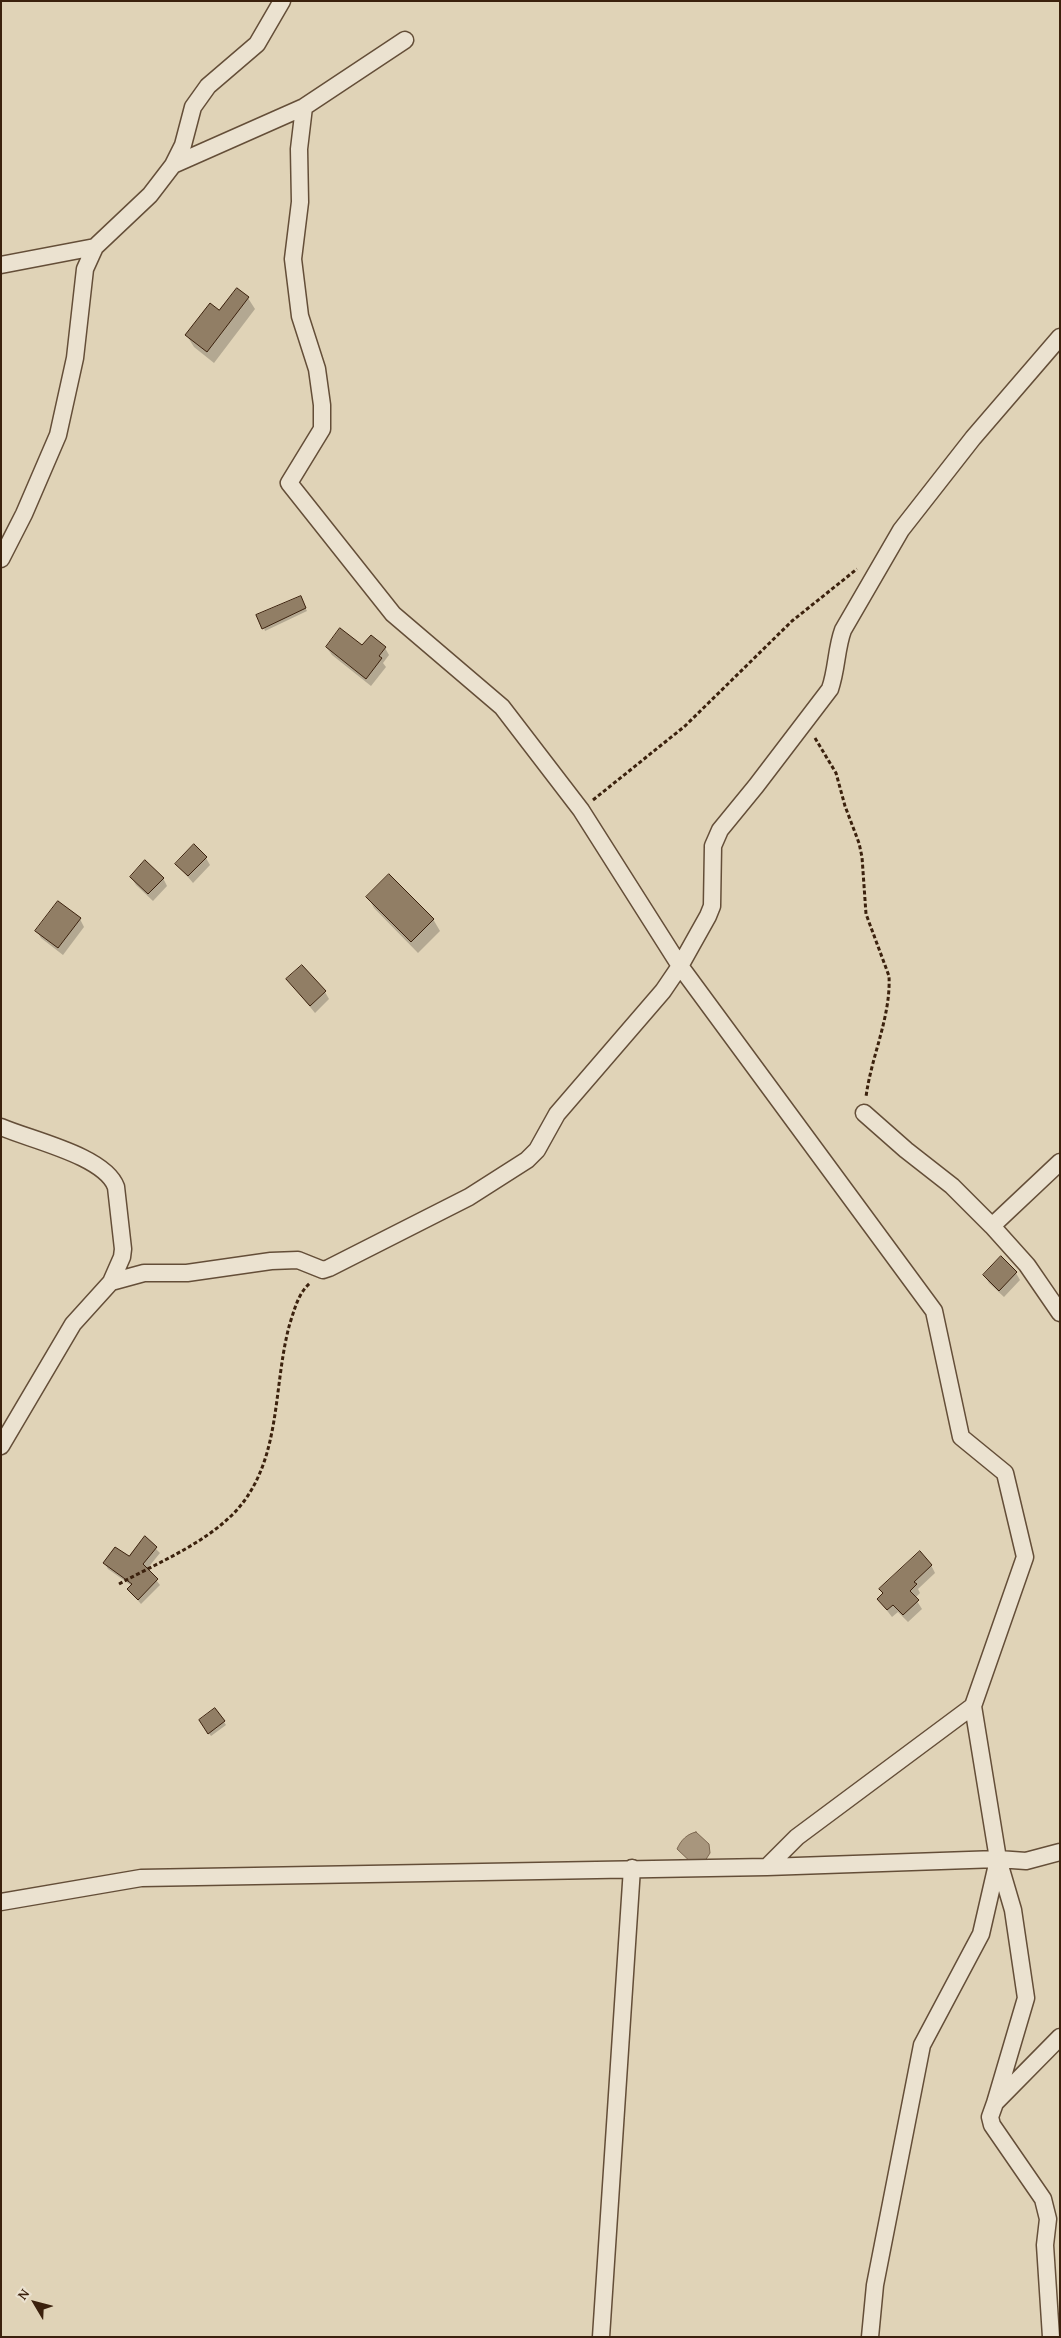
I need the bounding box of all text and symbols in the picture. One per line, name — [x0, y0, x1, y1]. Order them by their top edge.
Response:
north arrow — [10, 2278, 60, 2328]
text: N — [12, 2284, 34, 2304]

